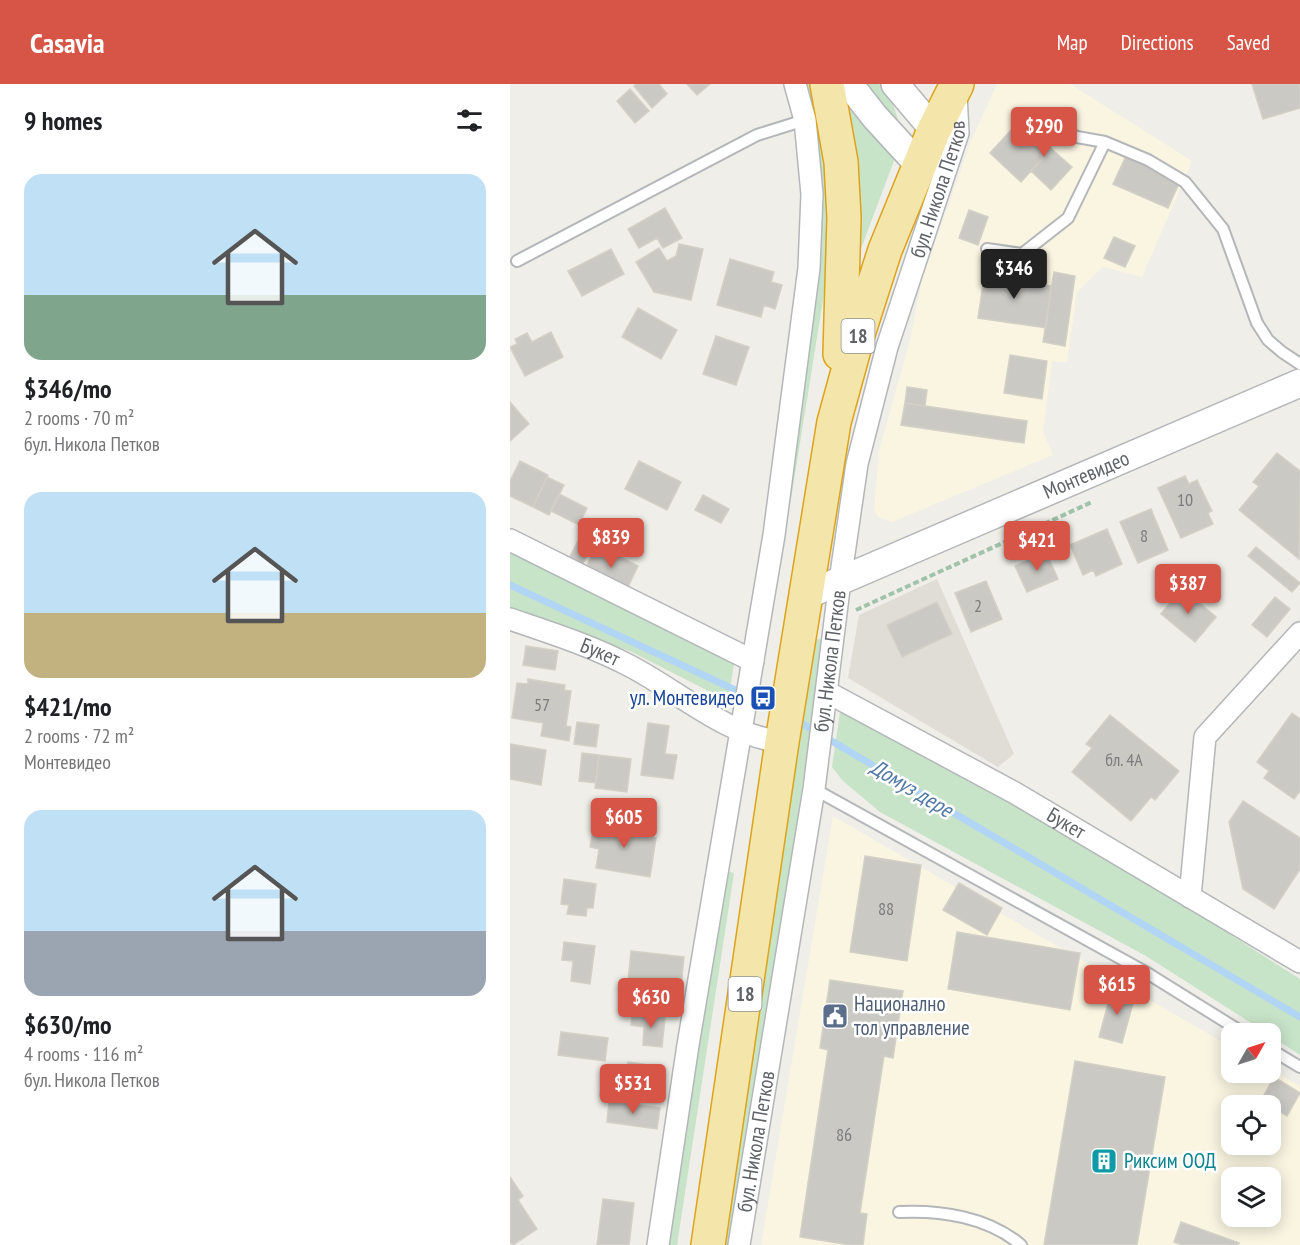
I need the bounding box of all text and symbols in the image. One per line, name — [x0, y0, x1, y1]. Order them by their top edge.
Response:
text: Casavia — [30, 24, 105, 61]
text: Map — [1057, 29, 1088, 56]
text: Directions — [1121, 29, 1194, 56]
text: Saved — [1227, 29, 1270, 56]
text: 9 homes — [24, 104, 102, 137]
icon: filters — [453, 104, 486, 137]
pin: $290 — [1008, 107, 1080, 158]
text: $290 — [1025, 113, 1063, 139]
street label: бул. Никола Петков — [904, 120, 972, 261]
icon: home — [201, 213, 309, 321]
pin: $346 — [978, 249, 1050, 300]
text: $346 — [995, 255, 1033, 281]
road number: 18 — [842, 319, 874, 353]
text: $346/mo — [24, 372, 112, 405]
text: 2 rooms · 70 m² — [24, 405, 134, 431]
text: бул. Никола Петков — [24, 431, 160, 457]
street label: Монтевидео — [1039, 444, 1133, 505]
house number: 10 — [1177, 488, 1193, 511]
pin: $839 — [575, 518, 647, 569]
pin: $421 — [1001, 521, 1073, 572]
text: $839 — [592, 524, 630, 550]
house number: 8 — [1140, 524, 1148, 547]
text: $421 — [1018, 527, 1056, 553]
icon: home — [201, 531, 309, 639]
pin: $387 — [1152, 564, 1224, 615]
text: $387 — [1169, 570, 1207, 596]
street label: бул. Никола Петков — [807, 589, 852, 734]
house number: 2 — [974, 594, 982, 617]
street label: Букет — [577, 631, 625, 672]
bus stop icon: ул. Монтевидео — [748, 683, 778, 713]
place label: ул. Монтевидео — [630, 684, 744, 711]
text: $421/mo — [24, 690, 112, 723]
house number: 57 — [534, 693, 550, 716]
text: 2 rooms · 72 m² — [24, 723, 134, 749]
house number: бл. 4А — [1105, 748, 1143, 771]
text: Монтевидео — [24, 749, 111, 775]
water label: Домуз дере — [865, 752, 960, 824]
pin: $605 — [588, 798, 660, 849]
street label: Букет — [1042, 801, 1091, 845]
text: $605 — [605, 804, 643, 830]
icon: home — [201, 849, 309, 957]
house number: 88 — [878, 897, 894, 920]
pin: $615 — [1081, 965, 1153, 1016]
text: $615 — [1098, 971, 1136, 997]
road number: 18 — [728, 977, 762, 1011]
pin: $630 — [615, 978, 687, 1029]
text: $630 — [632, 984, 670, 1010]
place label: Национално тол управление — [854, 990, 970, 1041]
public building icon: Национално тол управление — [820, 1001, 850, 1031]
text: $630/mo — [24, 1008, 112, 1041]
north arrow — [1221, 1023, 1281, 1083]
map controls — [1221, 1023, 1281, 1227]
text: 4 rooms · 116 m² — [24, 1041, 143, 1067]
pin: $531 — [597, 1064, 669, 1115]
text: бул. Никола Петков — [24, 1067, 160, 1093]
street label: бул. Никола Петков — [731, 1069, 780, 1214]
text: $531 — [614, 1070, 652, 1096]
button: locate — [1221, 1095, 1281, 1155]
house number: 86 — [836, 1123, 852, 1146]
building icon: Риксим ООД — [1089, 1146, 1119, 1176]
place label: Риксим ООД — [1124, 1147, 1216, 1174]
button: layers — [1221, 1167, 1281, 1227]

